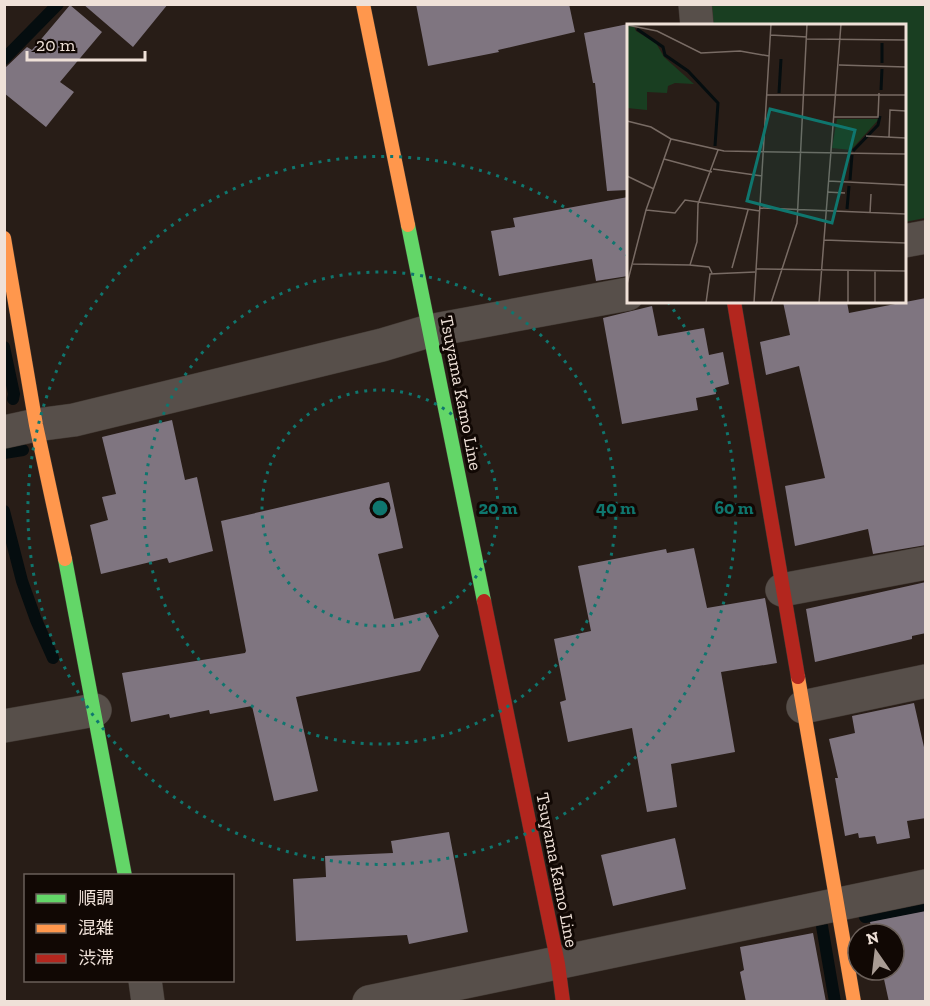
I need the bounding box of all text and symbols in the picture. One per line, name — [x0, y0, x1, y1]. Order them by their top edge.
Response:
scale bar — [27, 24, 146, 62]
inset map — [627, 24, 906, 303]
text: 20 m — [36, 34, 76, 56]
street label: Tsuyama Kamo Line — [435, 314, 487, 472]
text: 20 m — [478, 497, 518, 519]
text: 40 m — [596, 497, 636, 519]
text: 60 m — [714, 497, 754, 519]
centre of rings — [370, 498, 390, 518]
street label: Tsuyama Kamo Line — [531, 791, 583, 949]
legend — [24, 874, 234, 982]
text: 順調 — [78, 887, 114, 909]
text: 混雑 — [78, 917, 114, 939]
north arrow — [846, 922, 906, 982]
text: N — [864, 927, 881, 949]
text: 渋滞 — [78, 947, 114, 969]

